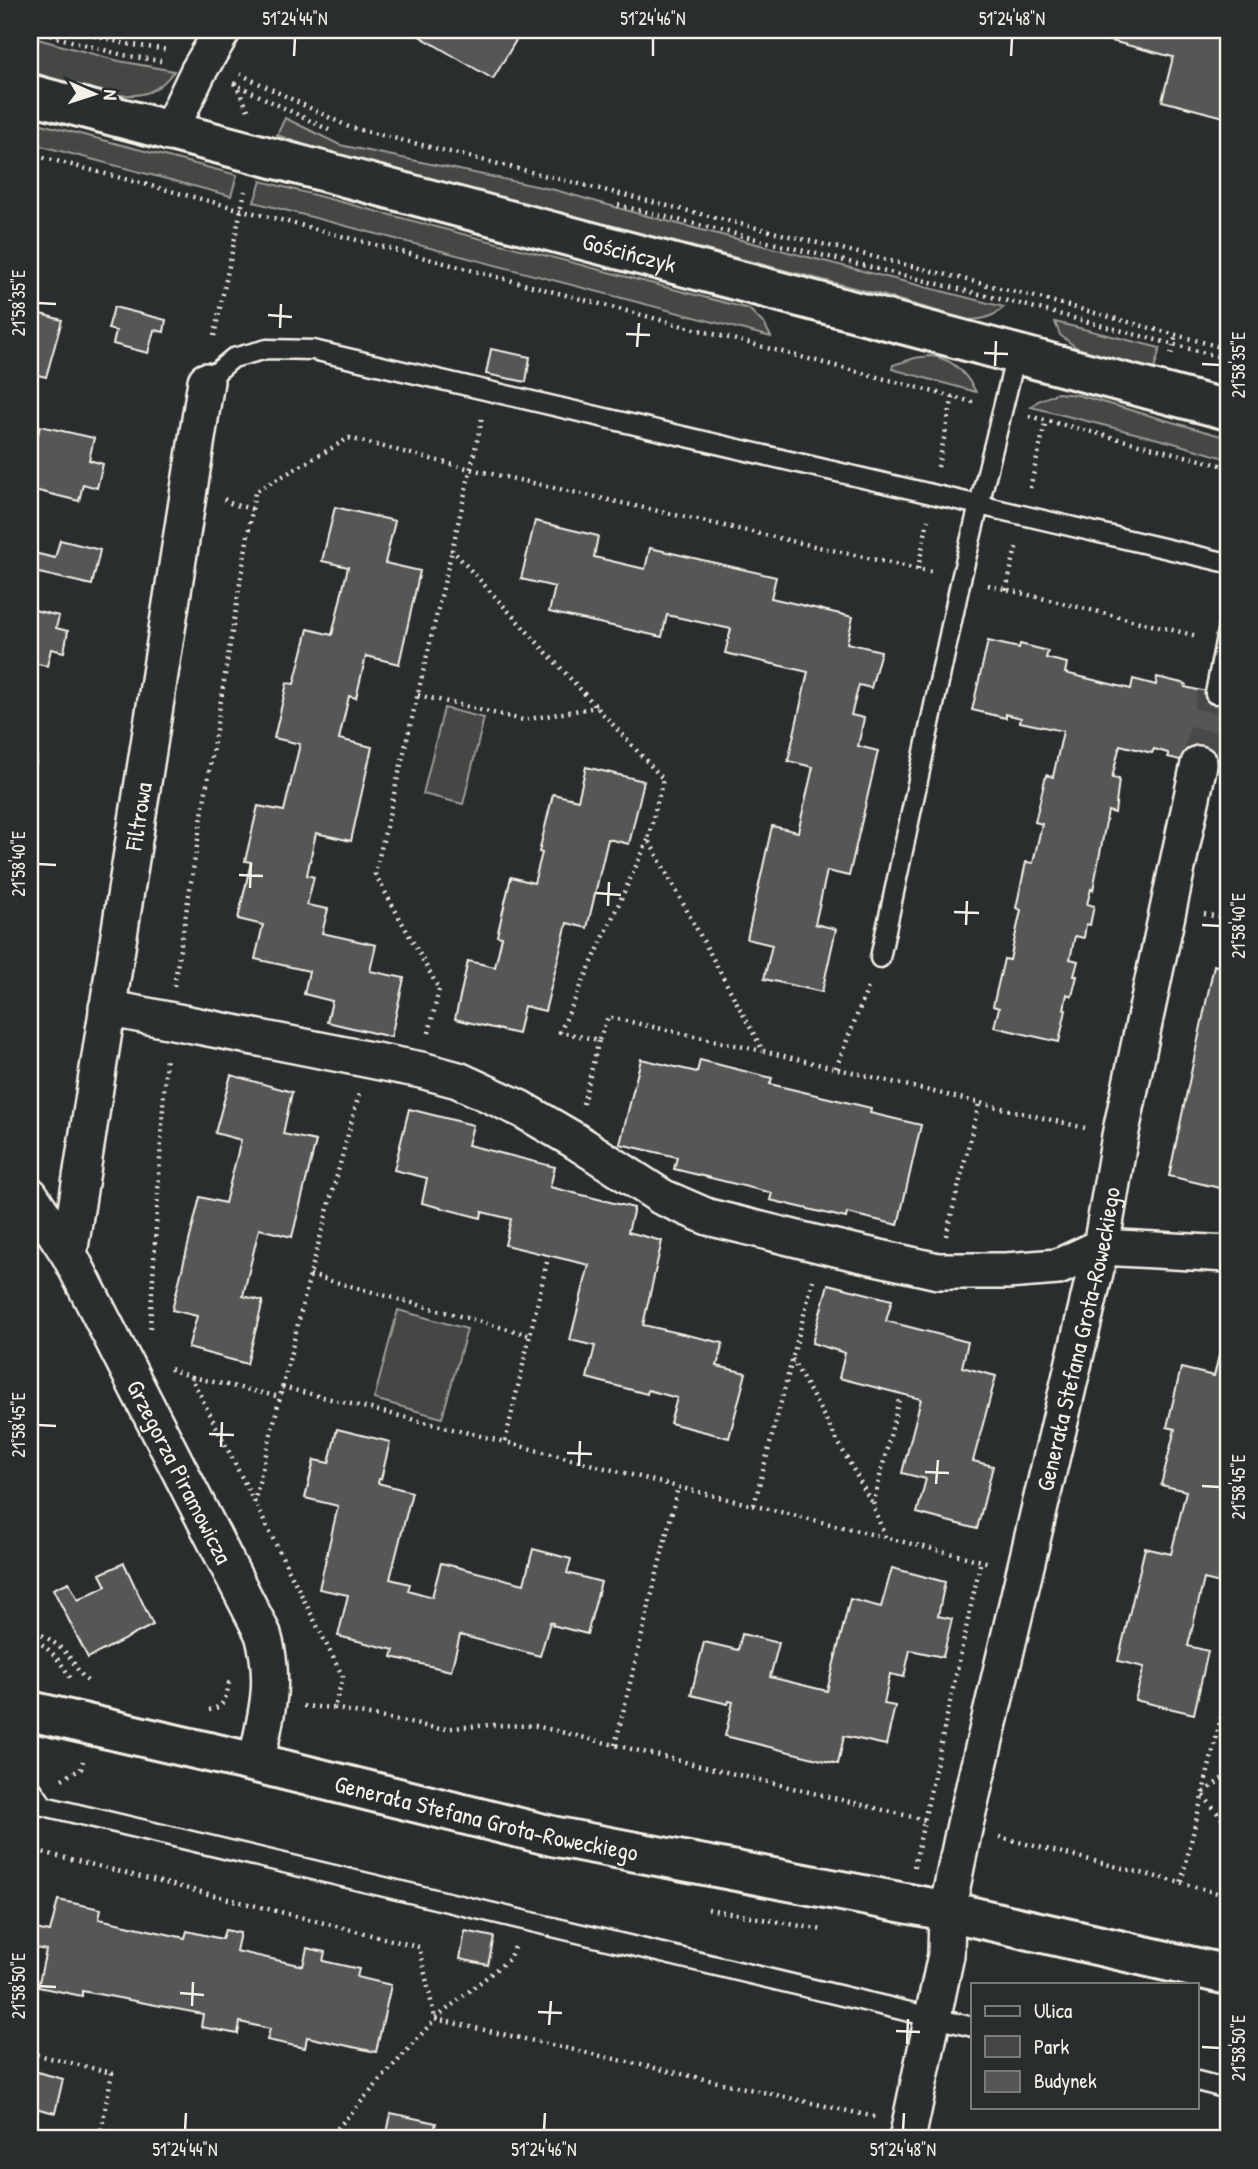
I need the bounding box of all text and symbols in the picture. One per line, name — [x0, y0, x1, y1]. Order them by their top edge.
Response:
text: 51°24'44"N — [263, 6, 327, 31]
text: 51°24'46"N — [620, 6, 686, 31]
text: 51°24'48"N — [979, 6, 1045, 31]
north arrow — [60, 60, 130, 130]
text: N — [98, 89, 124, 101]
street label: Gościńczyk — [579, 224, 680, 280]
text: 21°58'35"E — [6, 270, 31, 336]
text: 21°58'35"E — [1226, 332, 1251, 398]
street label: Filtrowa — [116, 780, 159, 854]
text: 21°58'40"E — [6, 831, 31, 897]
text: 21°58'40"E — [1226, 893, 1251, 959]
street label: Generała Stefana Grota-Roweckiego — [1028, 1184, 1127, 1494]
street label: Grzegorza Piramowicza — [120, 1374, 240, 1569]
text: 21°58'45"E — [6, 1392, 31, 1458]
text: 21°58'45"E — [1226, 1454, 1251, 1520]
street label: Generała Stefana Grota-Roweckiego — [332, 1767, 641, 1868]
text: 21°58'50"E — [6, 1953, 31, 2019]
legend — [971, 1983, 1198, 2110]
text: Ulica — [1034, 1996, 1072, 2025]
text: 21°58'50"E — [1226, 2015, 1251, 2081]
text: Park — [1034, 2032, 1069, 2061]
text: Budynek — [1034, 2066, 1097, 2095]
text: 51°24'44"N — [153, 2137, 217, 2162]
text: 51°24'46"N — [511, 2137, 577, 2162]
text: 51°24'48"N — [870, 2137, 936, 2162]

